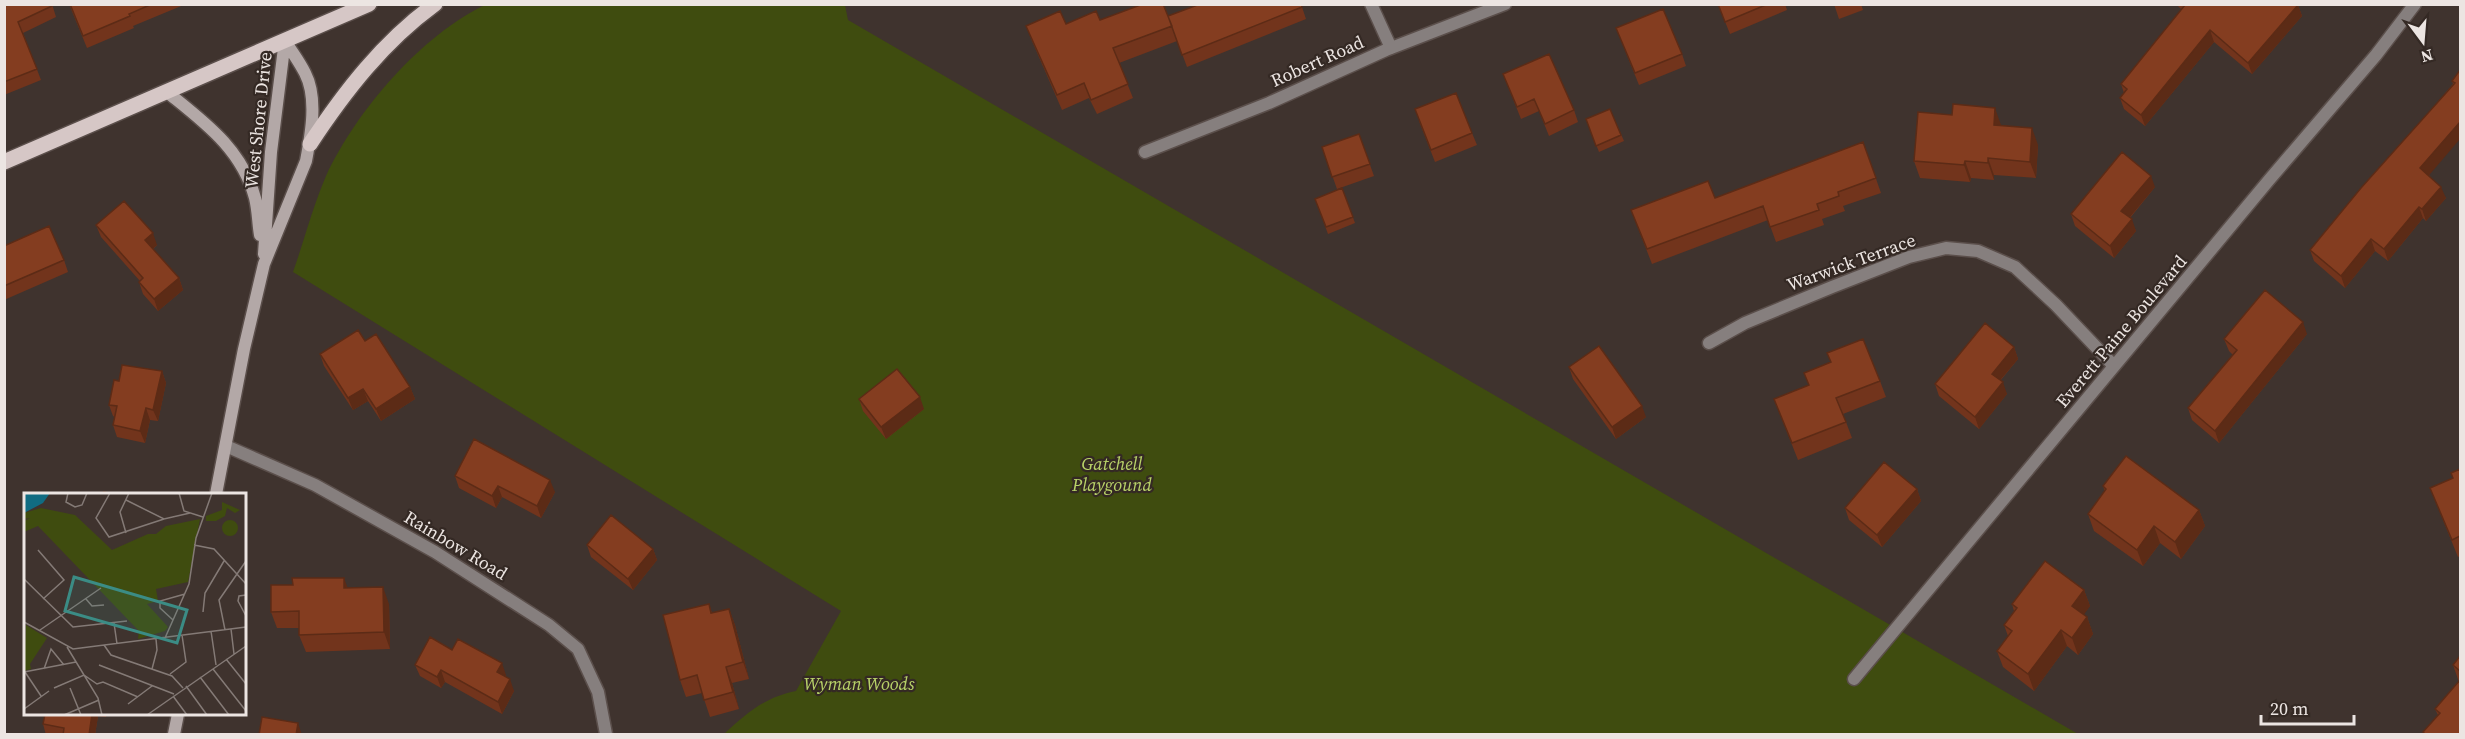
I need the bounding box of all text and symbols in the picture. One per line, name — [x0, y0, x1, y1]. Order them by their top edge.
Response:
north arrow — [2393, 12, 2453, 72]
street label: Robert Road — [1266, 29, 1368, 93]
text: N — [2418, 44, 2436, 69]
street label: West Shore Drive — [238, 51, 278, 189]
street label: Warwick Terrace — [1783, 227, 1919, 297]
street label: Everett Paine Boulevard — [2050, 249, 2192, 413]
park label: Gatchell Playgound — [1071, 451, 1153, 497]
inset map — [24, 493, 246, 715]
street label: Rainbow Road — [400, 504, 512, 586]
park label: Wyman Woods — [804, 671, 915, 696]
scale bar — [2261, 688, 2354, 726]
text: 20 m — [2270, 696, 2308, 721]

